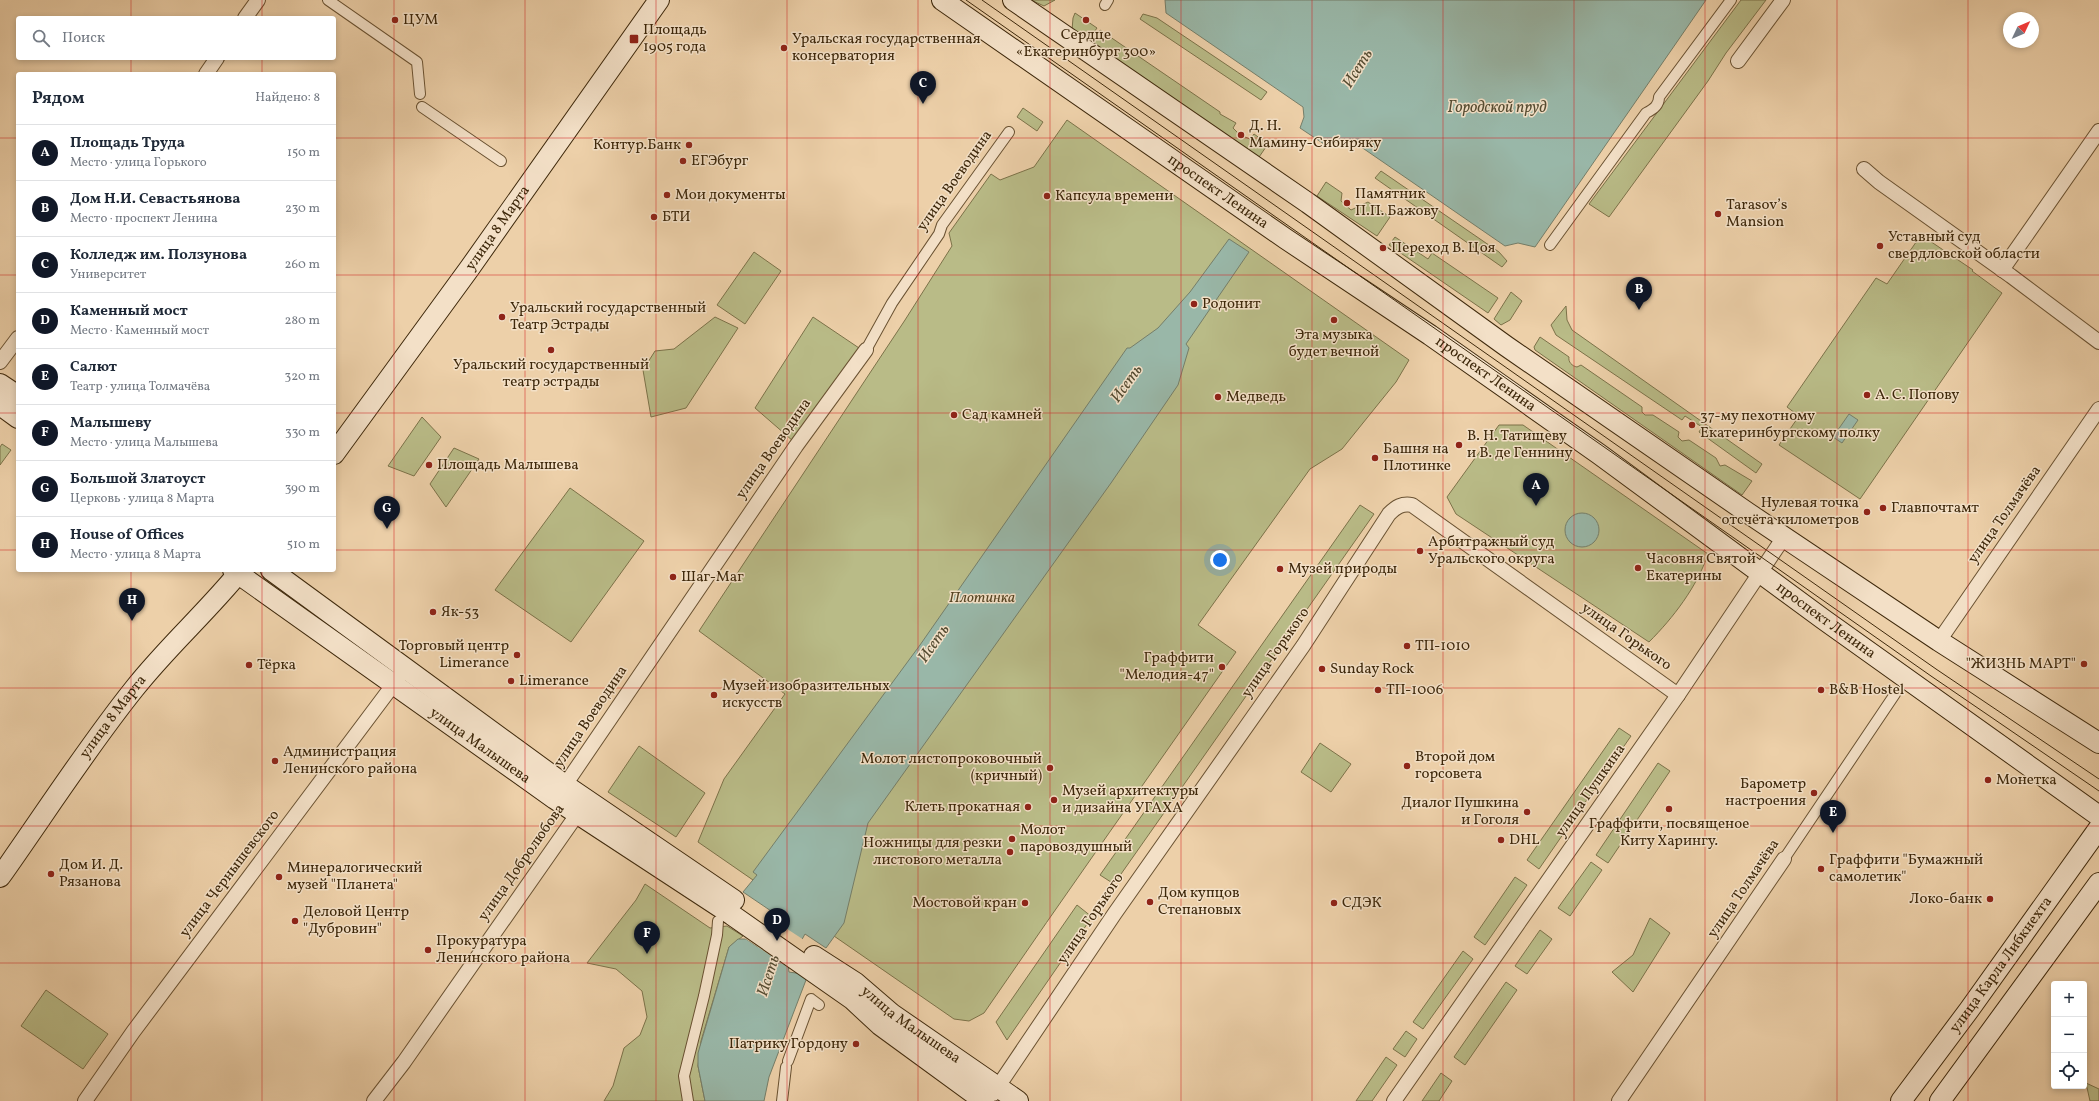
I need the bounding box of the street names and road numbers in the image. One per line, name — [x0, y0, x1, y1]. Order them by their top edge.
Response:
street label: улица Воеводина — [912, 126, 998, 236]
street label: проспект Ленина — [1163, 149, 1273, 234]
street label: улица 8 Марта — [460, 181, 535, 275]
street label: проспект Ленина — [1431, 331, 1540, 417]
street label: улица Воеводина — [731, 394, 817, 504]
street label: улица Толмачёва — [1963, 462, 2047, 568]
street label: проспект Ленина — [1772, 577, 1880, 664]
street label: улица Горького — [1577, 598, 1675, 676]
street label: улица Горького — [1237, 604, 1315, 702]
street label: улица Воеводина — [549, 662, 633, 772]
street label: улица 8 Марта — [75, 671, 152, 763]
street label: улица Малышева — [425, 702, 535, 789]
street label: улица Пушкина — [1551, 740, 1631, 842]
street label: улица Добролюбова — [474, 800, 570, 926]
street label: улица Чернышевского — [175, 806, 285, 942]
street label: улица Толмачёва — [1703, 835, 1785, 943]
street label: улица Горького — [1053, 869, 1129, 969]
street label: улица Карла Либкнехта — [1945, 892, 2057, 1037]
street label: улица Малышева — [856, 981, 965, 1069]

